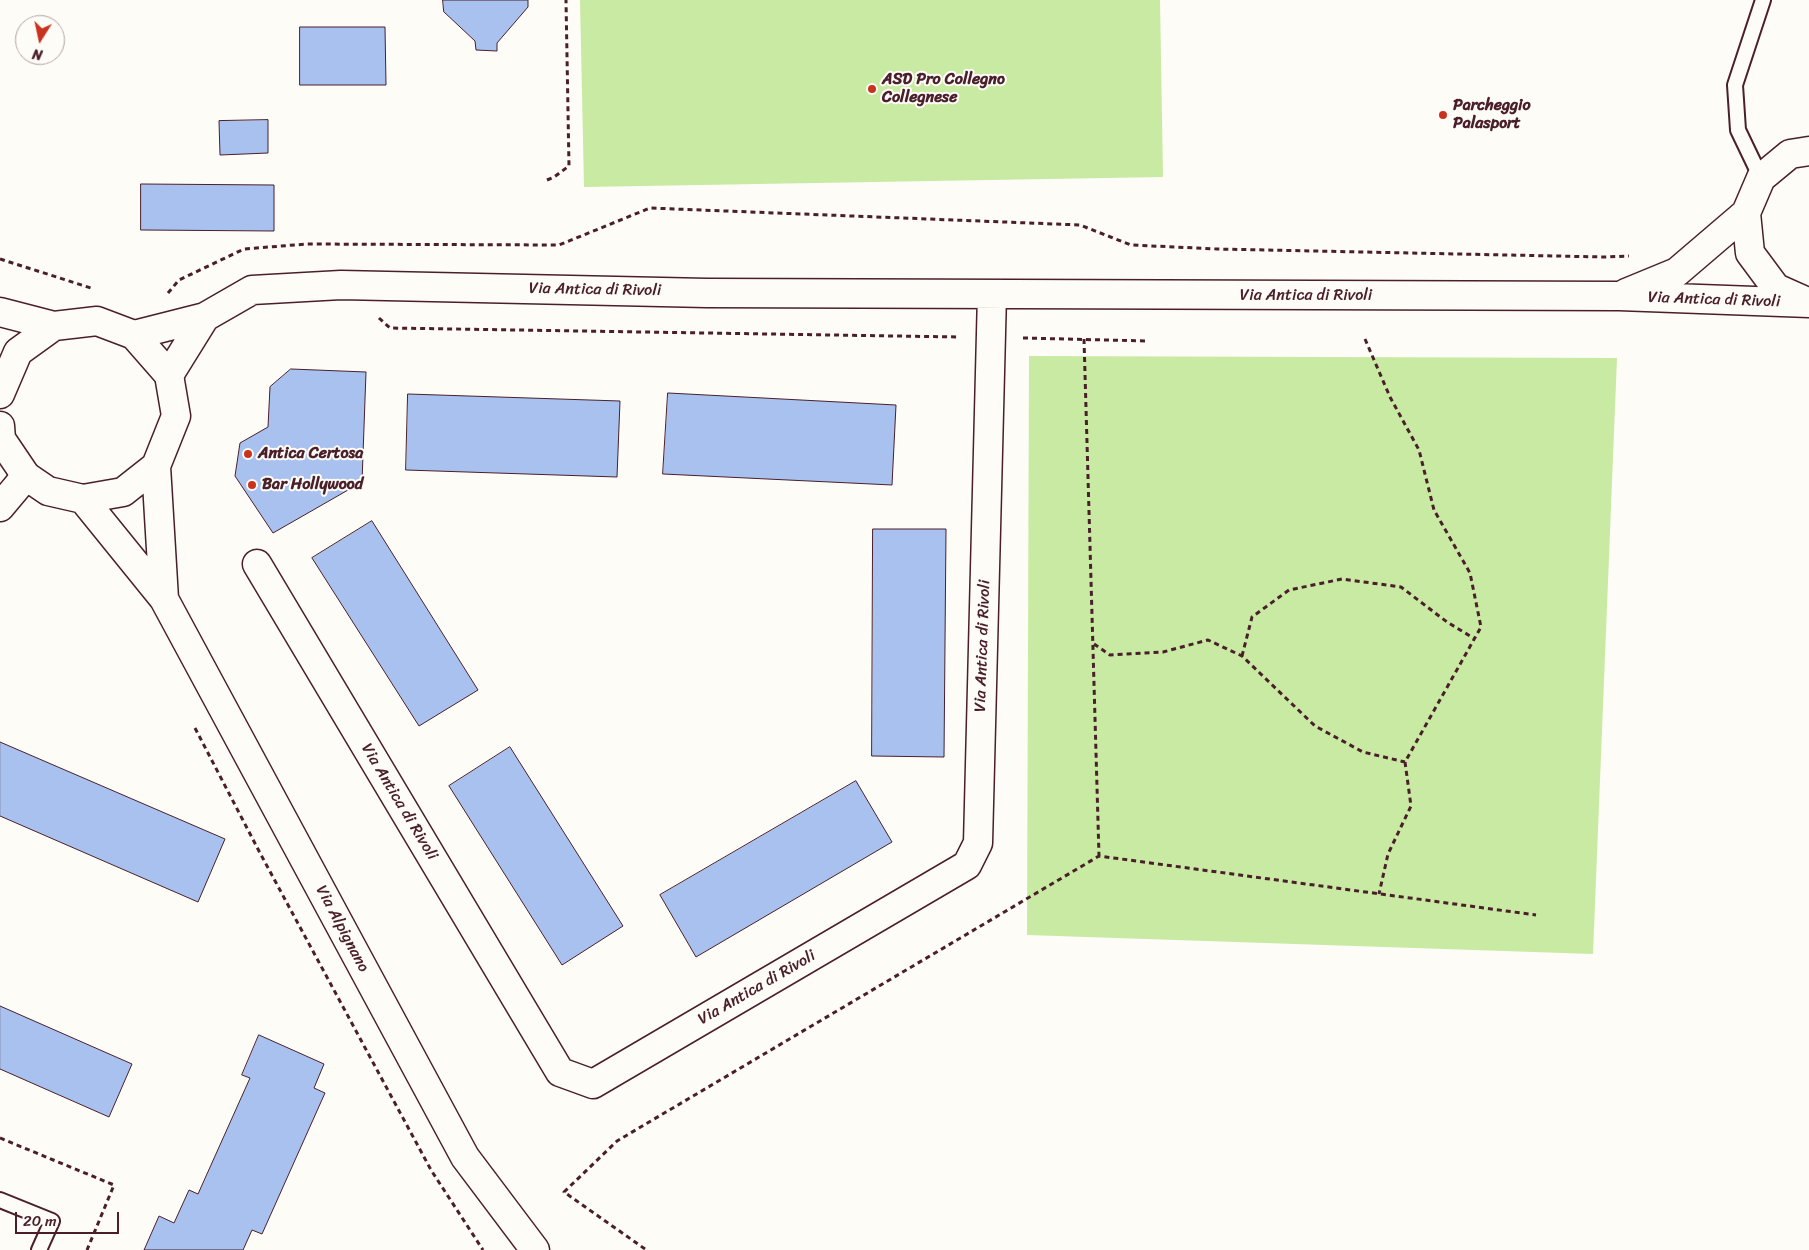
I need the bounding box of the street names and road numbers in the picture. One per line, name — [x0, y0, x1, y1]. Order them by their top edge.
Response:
street label: Via Antica di Rivoli — [529, 279, 661, 301]
street label: Via Antica di Rivoli — [1240, 286, 1372, 306]
street label: Via Antica di Rivoli — [1647, 288, 1781, 312]
street label: Via Antica di Rivoli — [971, 579, 995, 713]
street label: Via Antica di Rivoli — [357, 740, 441, 864]
street label: Via Alpignano — [311, 882, 373, 976]
street label: Via Antica di Rivoli — [695, 947, 819, 1029]

